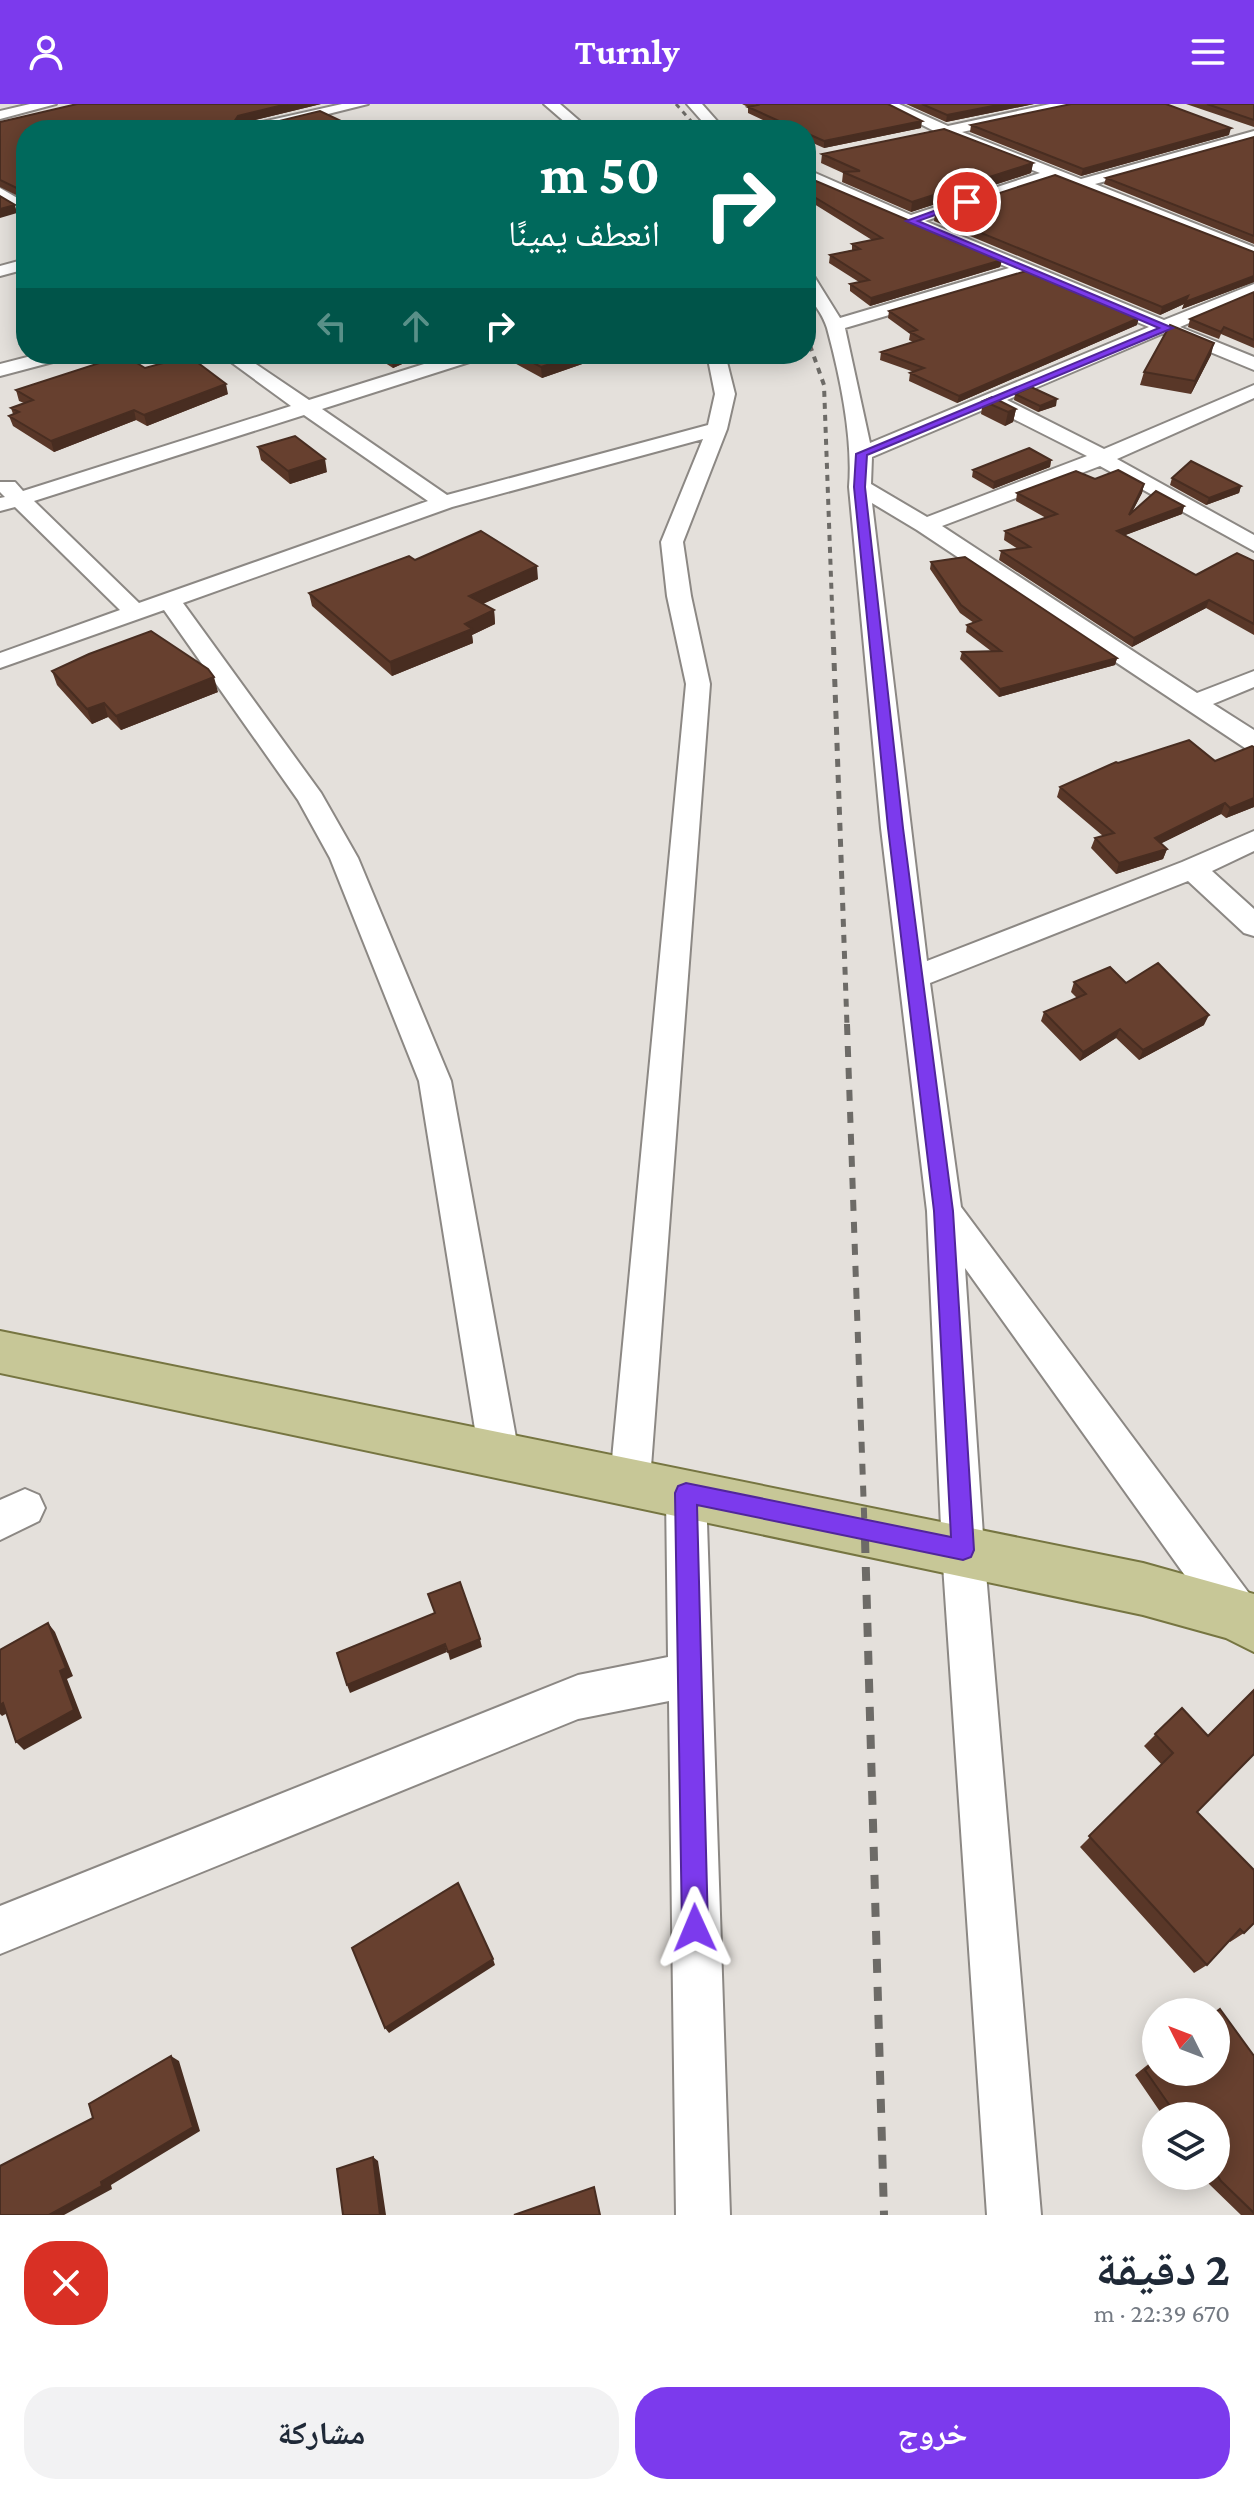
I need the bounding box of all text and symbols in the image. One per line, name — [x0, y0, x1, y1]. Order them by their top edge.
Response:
icon: person — [24, 30, 68, 74]
icon: menu — [1186, 30, 1230, 74]
text: Turnly — [575, 32, 679, 72]
text: 50 m — [540, 143, 660, 205]
icon: right — [688, 152, 792, 256]
pin — [933, 168, 1001, 236]
icon: arrive — [945, 180, 989, 224]
text: انعطف يمينًا — [508, 214, 660, 254]
icon: left — [310, 304, 354, 348]
icon: ahead — [394, 304, 438, 348]
icon: right — [478, 304, 522, 348]
position arrow — [653, 1886, 737, 1970]
north arrow — [1142, 1998, 1230, 2086]
map controls — [1142, 1998, 1230, 2190]
button: layers — [1142, 2102, 1230, 2190]
button: close — [24, 2241, 108, 2325]
text: 2 دقيقة — [1095, 2242, 1230, 2295]
text: 670 m · 22:39 — [1094, 2299, 1230, 2328]
button: مشاركة — [24, 2387, 619, 2479]
button: خروج — [635, 2387, 1230, 2479]

